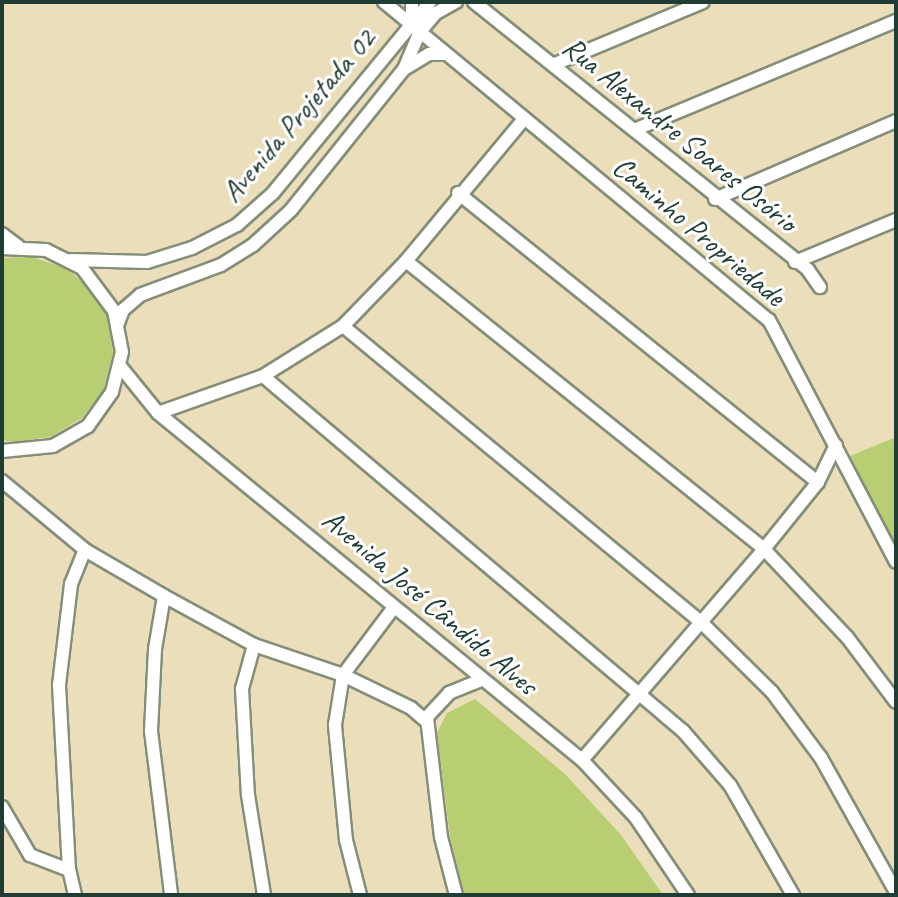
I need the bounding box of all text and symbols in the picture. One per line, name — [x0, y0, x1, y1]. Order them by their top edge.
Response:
street label: Avenida Projetada 02 — [213, 21, 383, 209]
street label: Rua Alexandre Soares Osório — [556, 29, 804, 239]
street label: Caminho Propriedade — [606, 148, 792, 314]
street label: Avenida José Cândido Alves — [315, 502, 545, 702]

